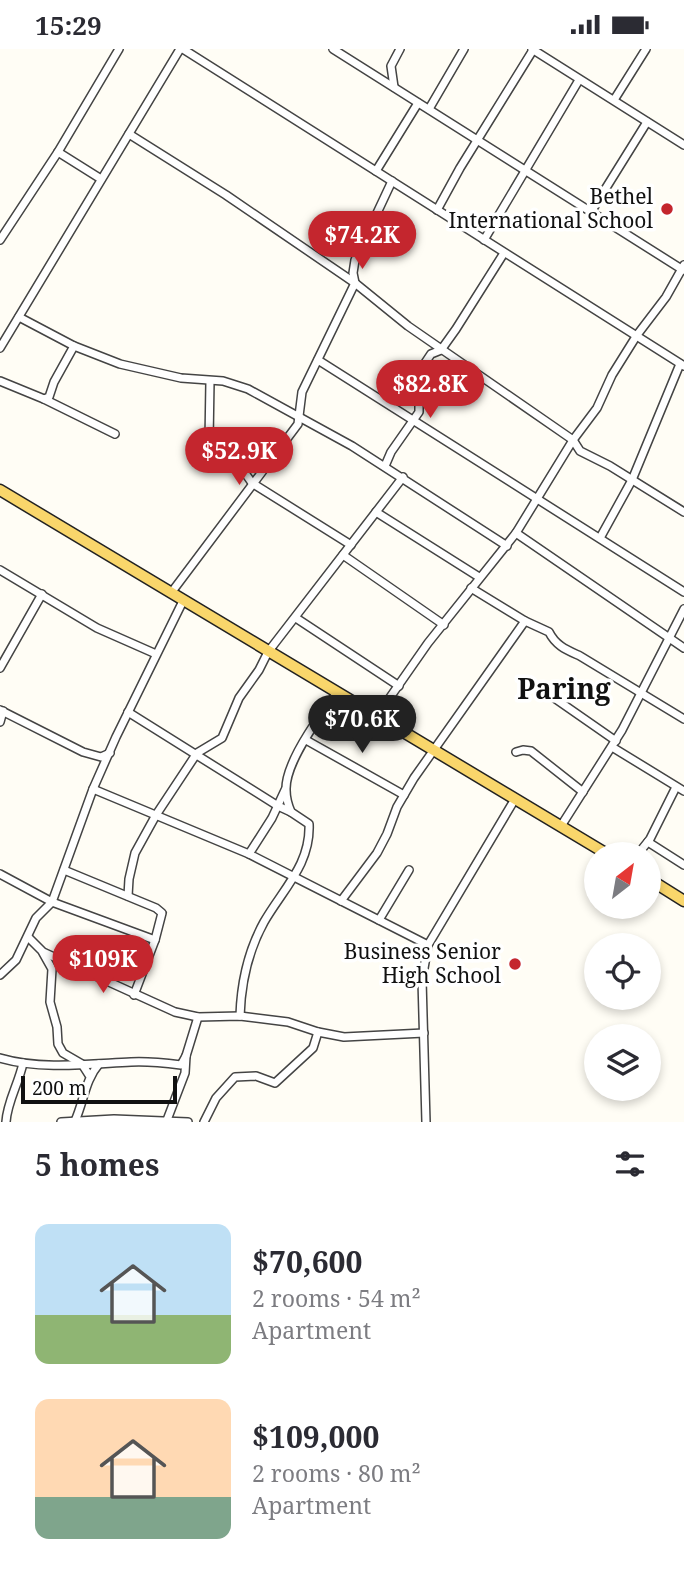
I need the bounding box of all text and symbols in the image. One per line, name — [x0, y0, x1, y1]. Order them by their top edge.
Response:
text: 15:29 — [35, 7, 102, 43]
place label: Bethel International School — [448, 182, 653, 234]
marker: Bethel International School — [659, 201, 675, 217]
pin: $74.2K — [305, 211, 419, 271]
text: $74.2K — [324, 218, 400, 250]
pin: $82.8K — [373, 361, 487, 420]
text: $82.8K — [392, 367, 468, 399]
pin: $52.9K — [182, 427, 296, 487]
text: $52.9K — [201, 434, 277, 466]
district label: Paring — [517, 669, 611, 707]
pin: $70.6K — [305, 695, 419, 755]
text: $70.6K — [324, 702, 400, 734]
north arrow — [584, 842, 662, 919]
map controls — [584, 842, 661, 1101]
button: locate — [584, 933, 661, 1010]
pin: $109K — [54, 935, 152, 995]
place label: Business Senior High School — [344, 937, 501, 989]
text: $109K — [69, 942, 137, 974]
marker: Business Senior High School — [507, 956, 523, 972]
button: layers — [584, 1024, 661, 1101]
scale bar — [21, 1073, 177, 1105]
text: 200 m — [32, 1075, 87, 1101]
text: 5 homes — [35, 1144, 159, 1185]
icon: filters — [611, 1145, 649, 1183]
text: $70,600 — [252, 1241, 363, 1282]
icon: home — [91, 1252, 175, 1336]
text: 2 rooms · 54 m² — [252, 1282, 421, 1314]
text: Apartment — [252, 1314, 371, 1346]
text: $109,000 — [252, 1416, 379, 1457]
icon: home — [91, 1427, 175, 1511]
text: 2 rooms · 80 m² — [252, 1457, 421, 1489]
text: Apartment — [252, 1489, 371, 1521]

